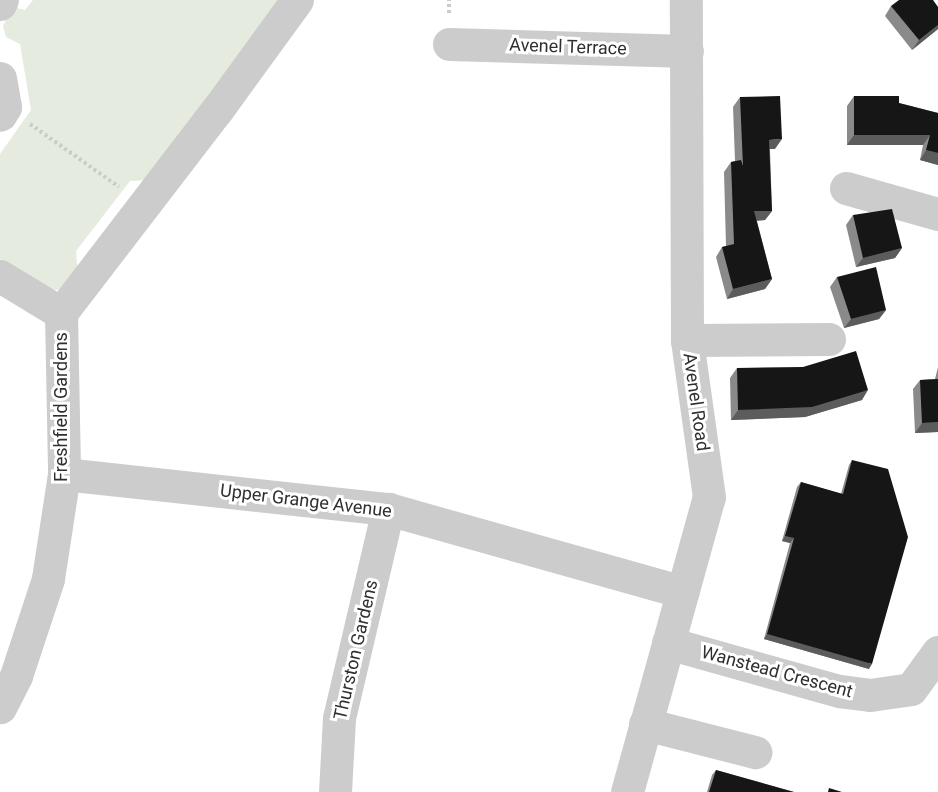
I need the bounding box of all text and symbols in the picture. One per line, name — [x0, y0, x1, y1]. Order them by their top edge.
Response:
street label: Avenel Terrace — [509, 34, 627, 60]
street label: Freshfield Gardens — [50, 332, 72, 482]
street label: Avenel Road — [678, 351, 714, 453]
street label: Upper Grange Avenue — [219, 480, 393, 522]
street label: Thurston Gardens — [329, 578, 383, 722]
street label: Wanstead Crescent — [699, 641, 855, 703]

